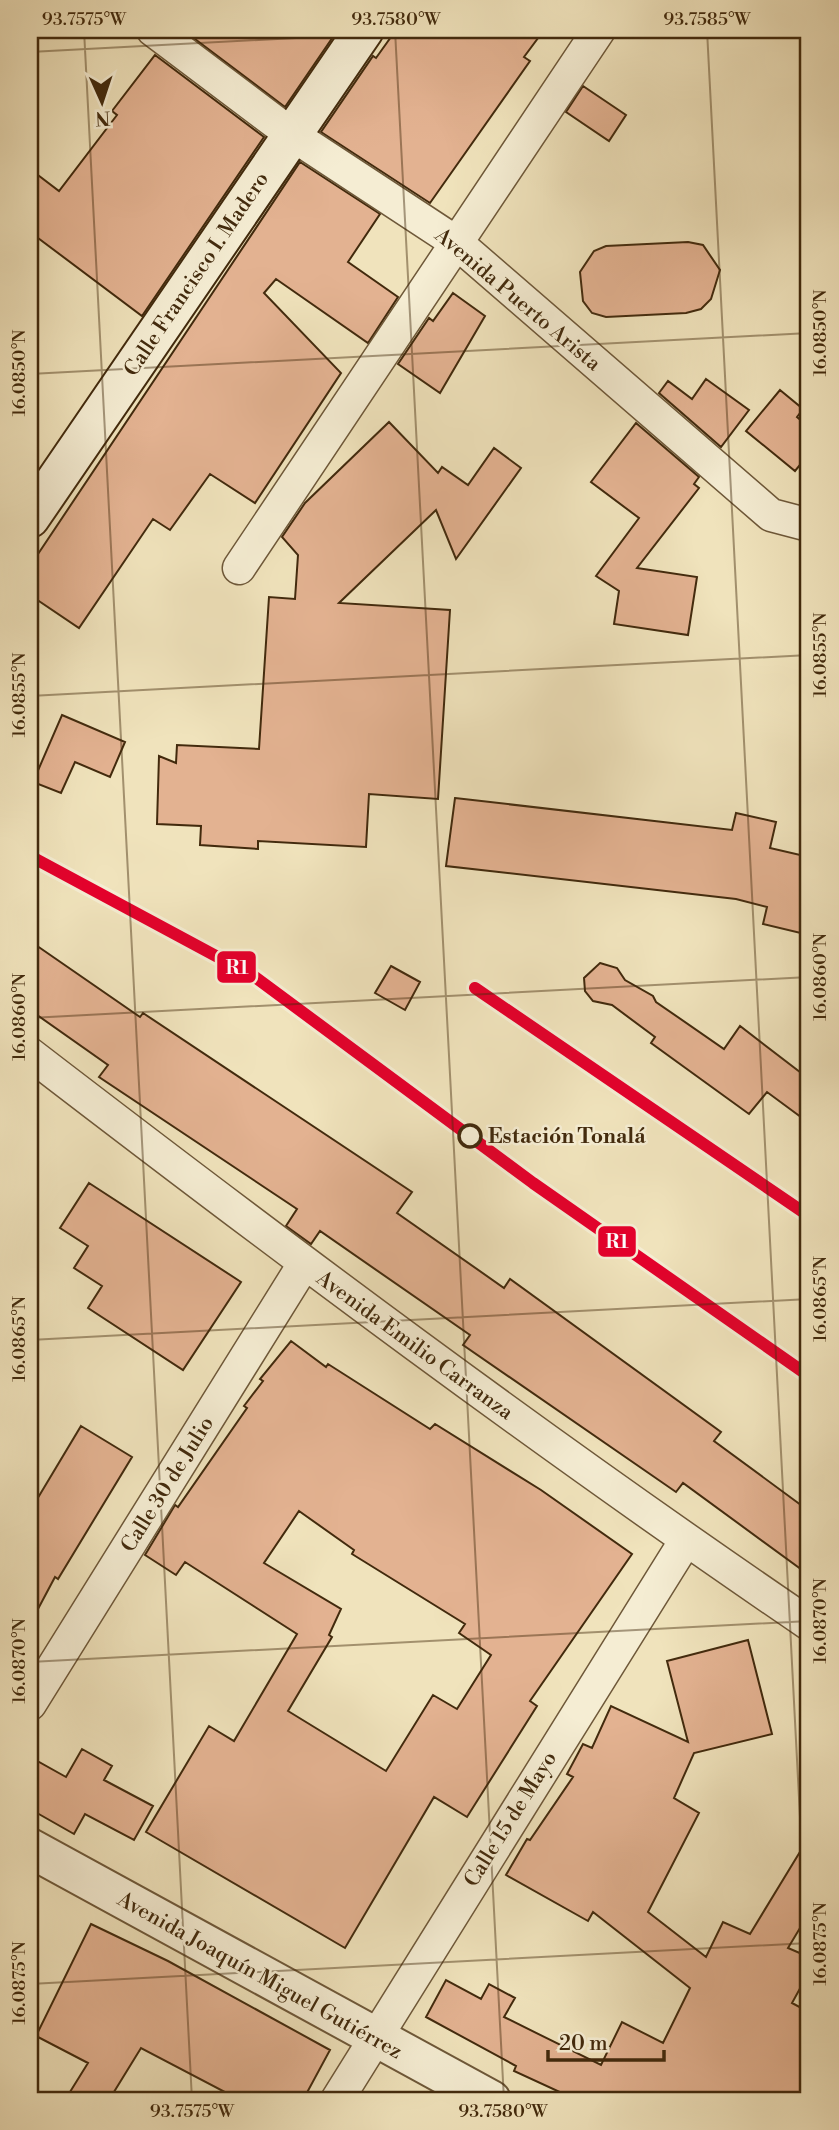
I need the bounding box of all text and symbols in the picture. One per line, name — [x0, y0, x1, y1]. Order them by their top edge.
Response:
text: 93.7575°W — [42, 8, 127, 31]
text: 93.7580°W — [351, 8, 441, 31]
text: 93.7585°W — [663, 8, 751, 31]
north arrow — [66, 66, 136, 136]
text: N — [95, 106, 111, 130]
street label: Calle Francisco I. Madero — [119, 167, 275, 382]
street label: Avenida Puerto Arista — [428, 222, 606, 377]
text: 16.0850°N — [809, 289, 832, 376]
text: 16.0850°N — [8, 329, 31, 416]
text: 16.0855°N — [809, 612, 832, 697]
text: 16.0855°N — [8, 652, 31, 737]
text: 16.0860°N — [809, 932, 832, 1021]
line badge: R1 — [216, 950, 257, 984]
text: R1 — [225, 956, 249, 980]
text: 16.0860°N — [8, 972, 31, 1061]
marker: Estación Tonalá — [458, 1124, 482, 1148]
place label: Estación Tonalá — [488, 1124, 646, 1150]
line badge: R1 — [597, 1225, 637, 1258]
text: R1 — [605, 1230, 629, 1254]
text: 16.0865°N — [809, 1255, 832, 1342]
street label: Avenida Emilio Carranza — [310, 1265, 518, 1426]
text: 16.0865°N — [8, 1295, 31, 1382]
street label: Calle 30 de Julio — [116, 1412, 220, 1557]
text: 16.0870°N — [809, 1578, 832, 1664]
text: 16.0870°N — [8, 1618, 31, 1704]
street label: Calle 15 de Mayo — [459, 1747, 563, 1892]
street label: Avenida Joaquín Miguel Gutiérrez — [112, 1886, 406, 2065]
text: 16.0875°N — [809, 1902, 832, 1986]
text: 16.0875°N — [8, 1941, 31, 2025]
scale bar — [548, 2018, 664, 2062]
text: 20 m — [559, 2031, 608, 2057]
text: 93.7575°W — [150, 2100, 235, 2123]
text: 93.7580°W — [458, 2100, 548, 2123]

